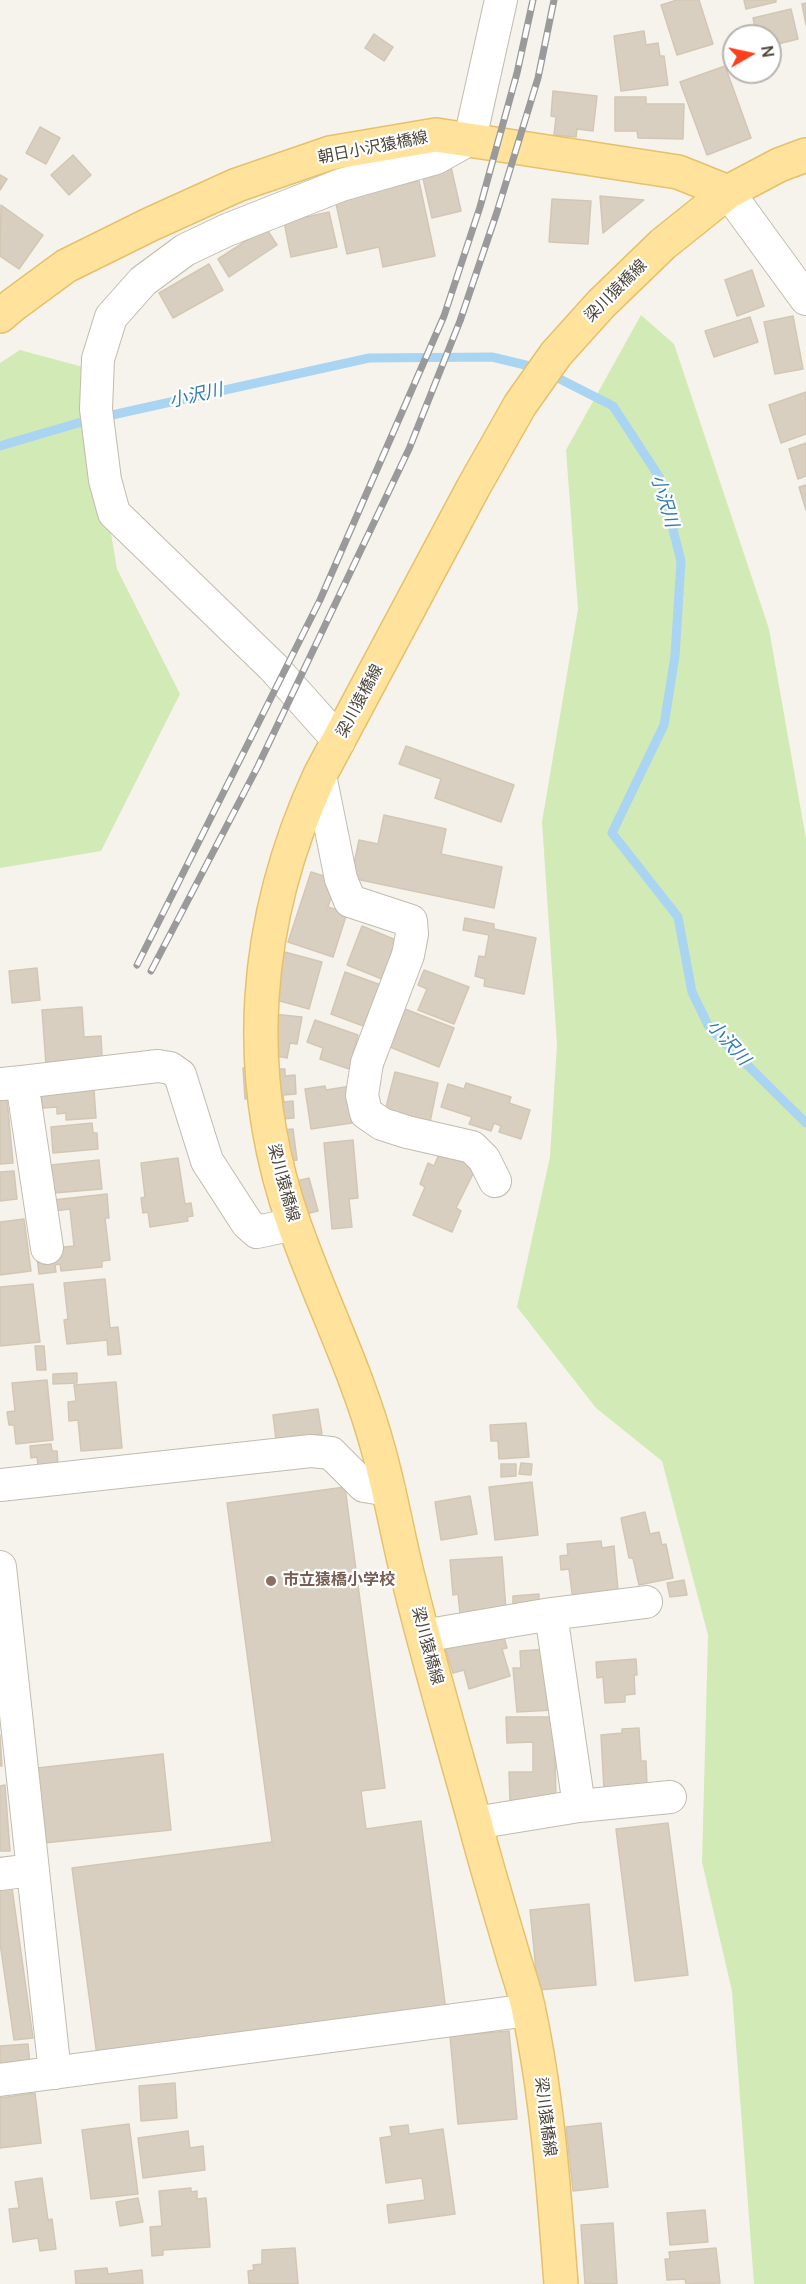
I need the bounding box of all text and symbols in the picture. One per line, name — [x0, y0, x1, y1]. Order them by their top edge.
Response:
north arrow — [722, 24, 782, 84]
text: N — [756, 44, 780, 59]
street label: 朝日小沢猿橋線 — [316, 128, 430, 168]
street label: 梁川猿橋線 — [581, 256, 651, 326]
water label: 小沢川 — [167, 379, 225, 413]
water label: 小沢川 — [646, 472, 682, 530]
street label: 梁川猿橋線 — [333, 661, 387, 741]
water label: 小沢川 — [702, 1016, 754, 1070]
street label: 梁川猿橋線 — [263, 1142, 303, 1224]
place label: 市立猿橋小学校 — [283, 1571, 395, 1591]
marker: 市立猿橋小学校 — [264, 1574, 278, 1588]
street label: 梁川猿橋線 — [407, 1605, 447, 1687]
street label: 梁川猿橋線 — [531, 2076, 559, 2158]

